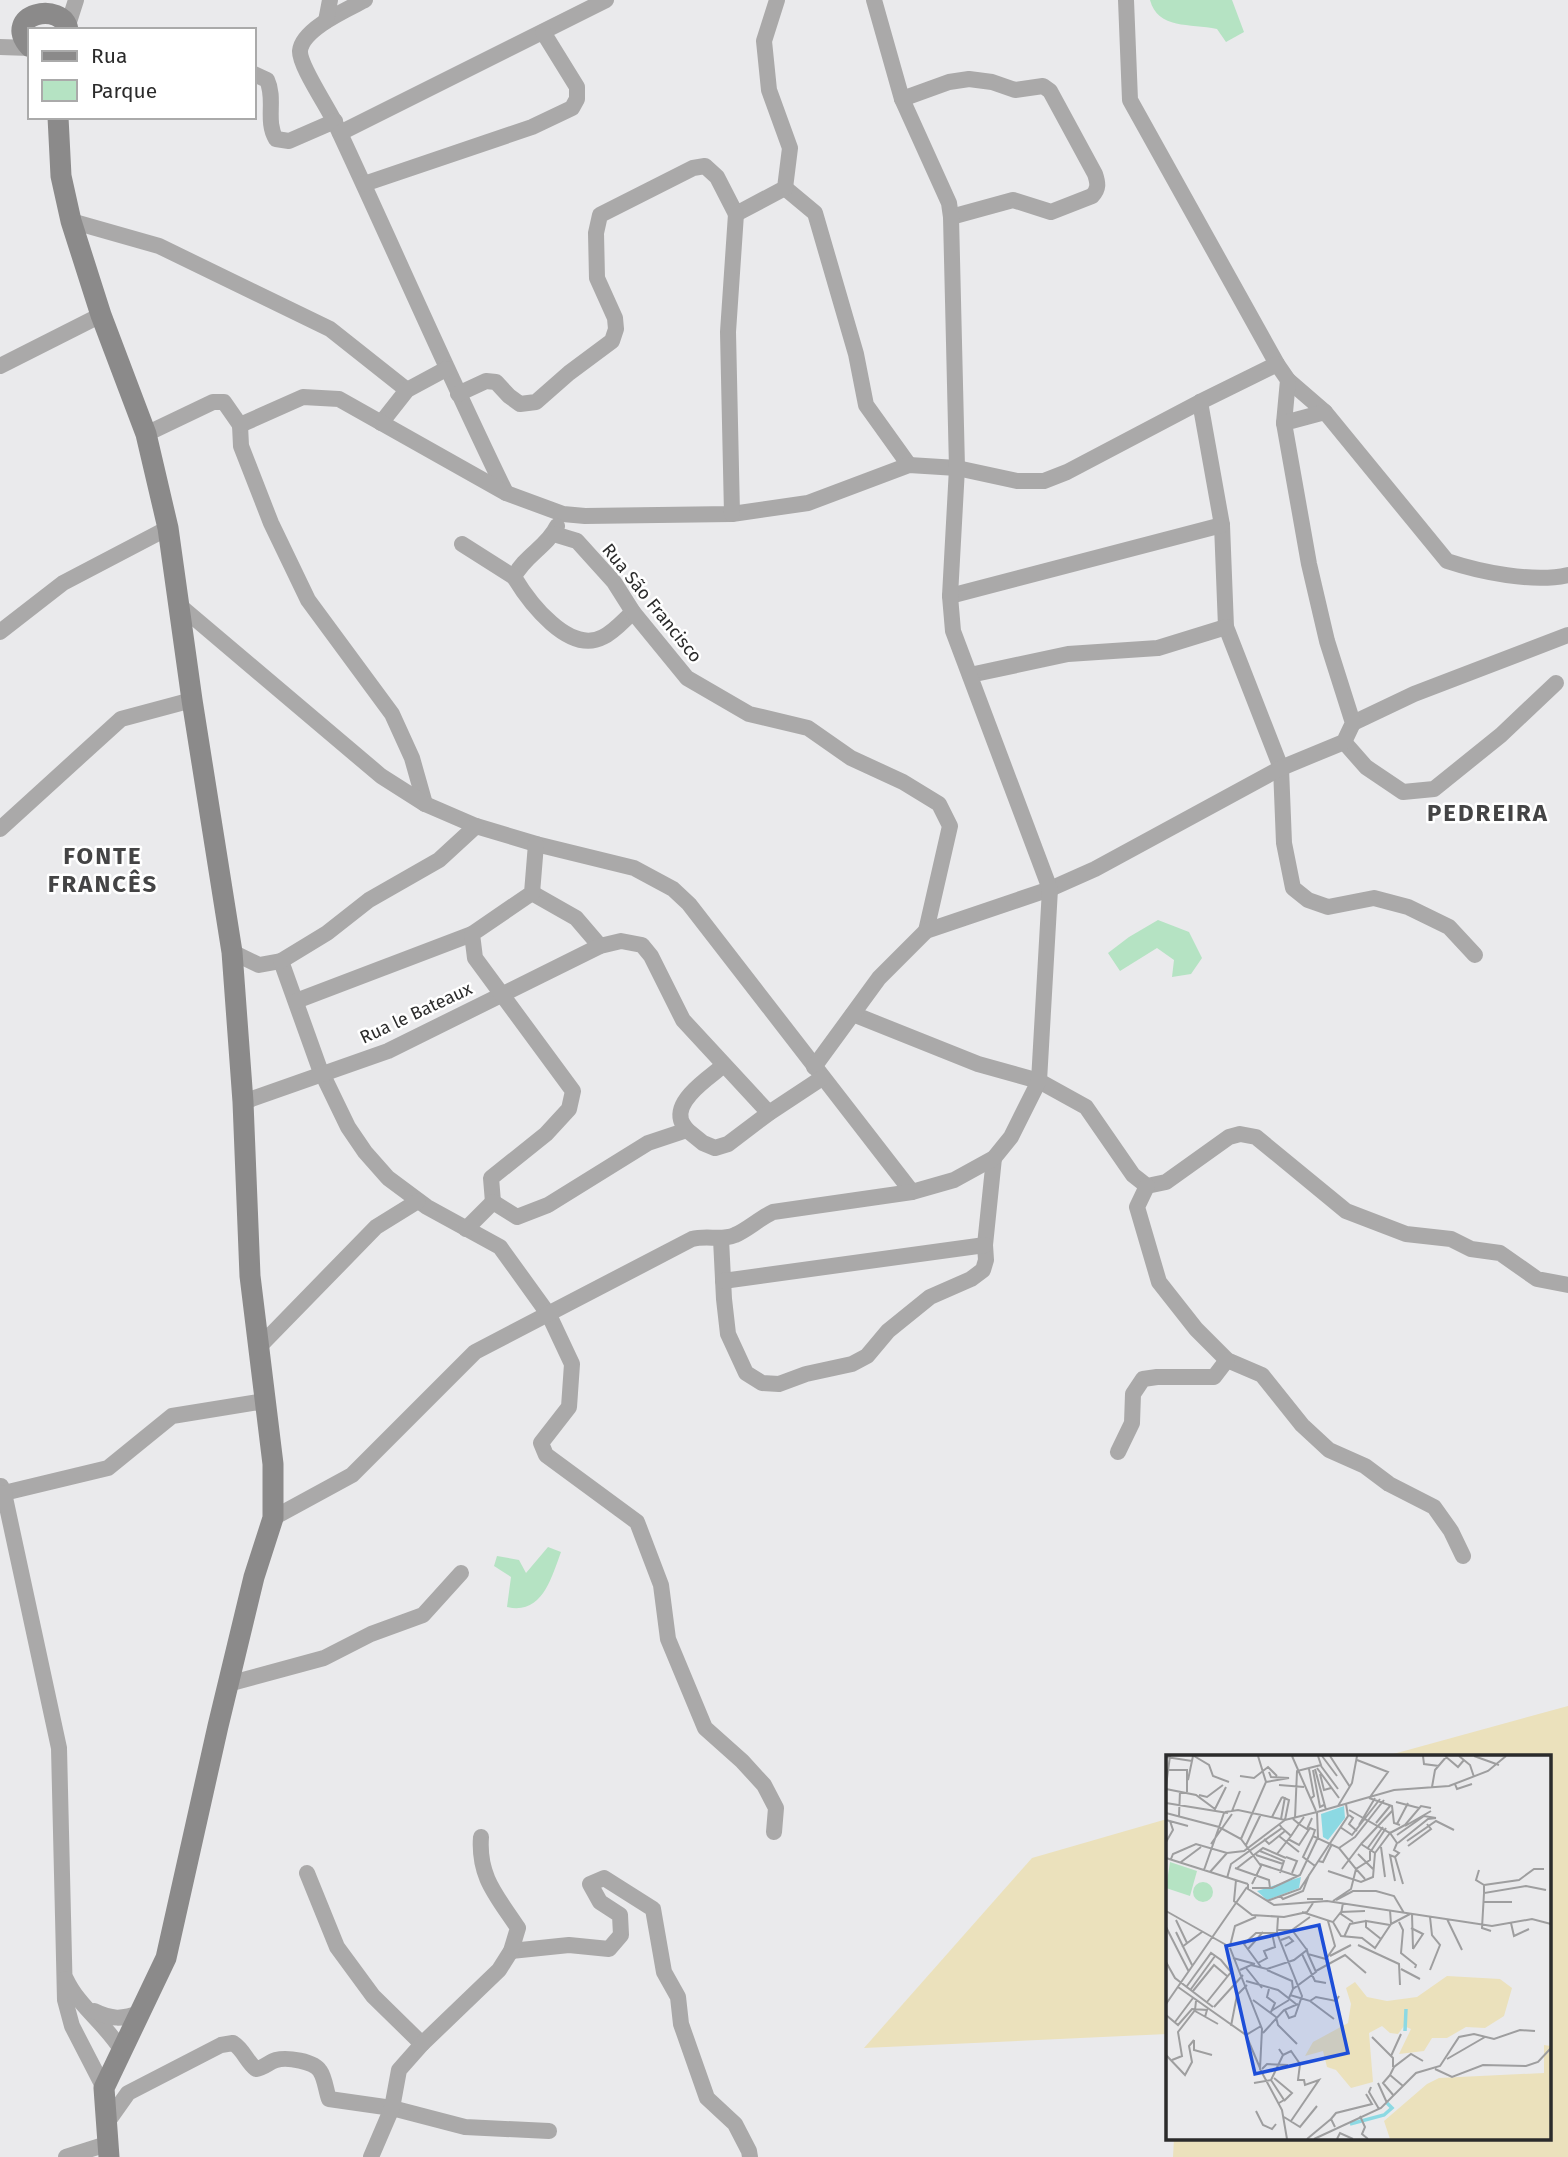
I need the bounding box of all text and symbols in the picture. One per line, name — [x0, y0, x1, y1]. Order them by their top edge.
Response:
legend — [28, 28, 256, 119]
text: Rua — [91, 43, 127, 69]
text: Parque — [91, 78, 157, 104]
street label: Rua São Francisco — [597, 539, 707, 667]
district label: PEDREIRA — [1427, 799, 1549, 827]
district label: FONTE FRANCÊS — [48, 842, 158, 898]
street label: Rua le Bateaux — [356, 977, 476, 1049]
inset map — [1166, 1755, 1550, 2140]

